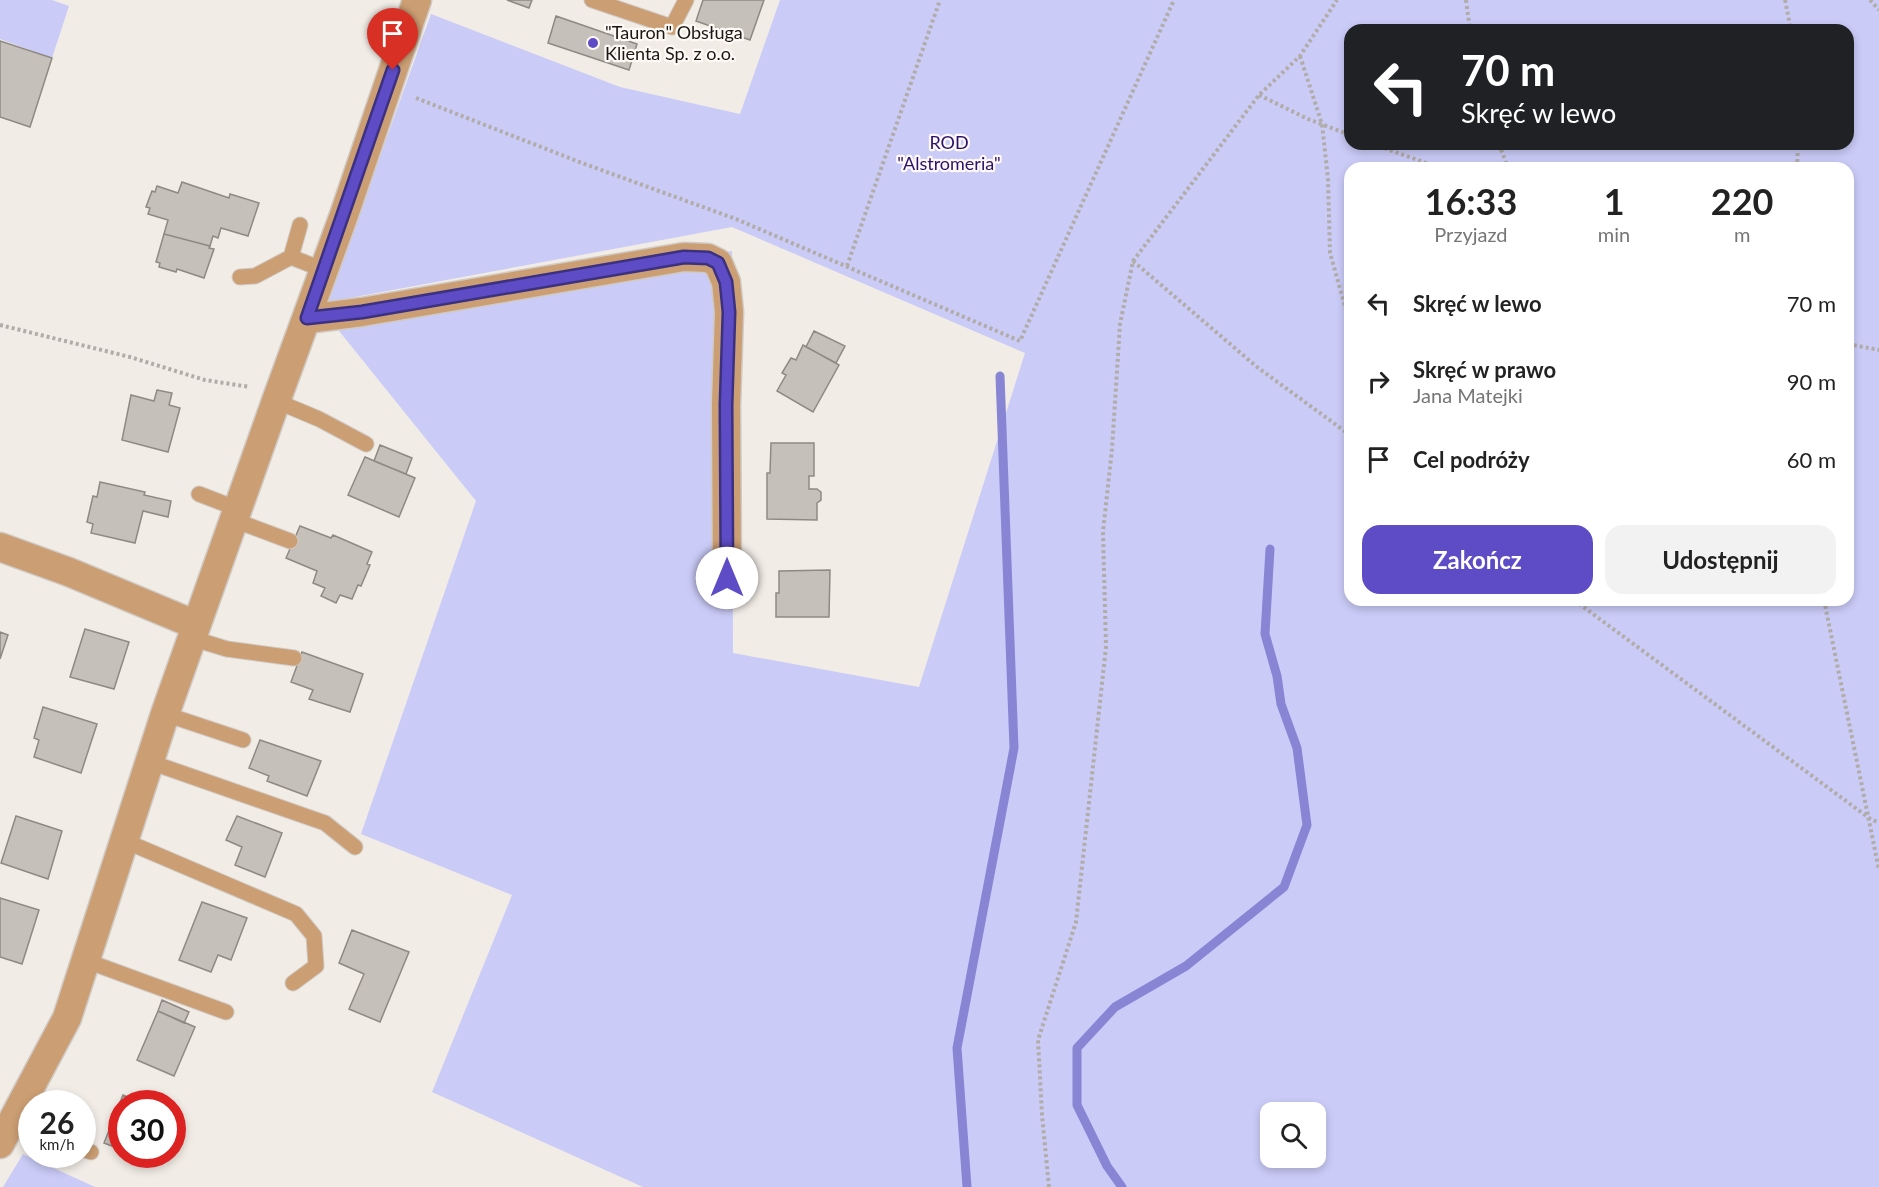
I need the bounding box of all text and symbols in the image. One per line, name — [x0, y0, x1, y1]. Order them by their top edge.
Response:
pin — [367, 8, 418, 70]
icon: arrive — [376, 17, 409, 50]
place label: "Tauron" Obsługa Klienta Sp. z o.o. — [605, 21, 743, 64]
marker: "Tauron" Obsługa Klienta Sp. z o.o. — [586, 36, 600, 50]
text: 70 m — [1461, 45, 1555, 95]
icon: left — [1362, 48, 1440, 126]
text: Skręć w lewo — [1461, 96, 1616, 129]
park label: ROD "Alstromeria" — [897, 131, 1001, 174]
text: 16:33 — [1425, 179, 1517, 223]
text: 1 — [1604, 179, 1625, 223]
text: 220 — [1711, 179, 1773, 223]
text: Przyjazd — [1434, 222, 1508, 246]
text: min — [1598, 222, 1630, 246]
text: m — [1734, 222, 1750, 246]
icon: left — [1362, 287, 1395, 320]
text: Skręć w lewo — [1413, 290, 1542, 317]
text: 70 m — [1787, 290, 1836, 317]
text: Skręć w prawo — [1413, 356, 1556, 383]
icon: right — [1362, 365, 1395, 398]
text: 90 m — [1787, 368, 1836, 395]
text: Jana Matejki — [1413, 383, 1523, 407]
icon: arrive — [1362, 443, 1395, 476]
text: Cel podróży — [1413, 446, 1530, 473]
text: 60 m — [1787, 446, 1836, 473]
button: Zakończ — [1362, 525, 1593, 594]
button: Udostępnij — [1605, 525, 1836, 594]
position arrow — [695, 546, 759, 610]
speed limit sign: 30 — [108, 1090, 186, 1168]
map controls — [1260, 1102, 1326, 1168]
button: search — [1260, 1102, 1326, 1168]
text: 26 — [40, 1104, 74, 1140]
text: km/h — [39, 1135, 75, 1153]

